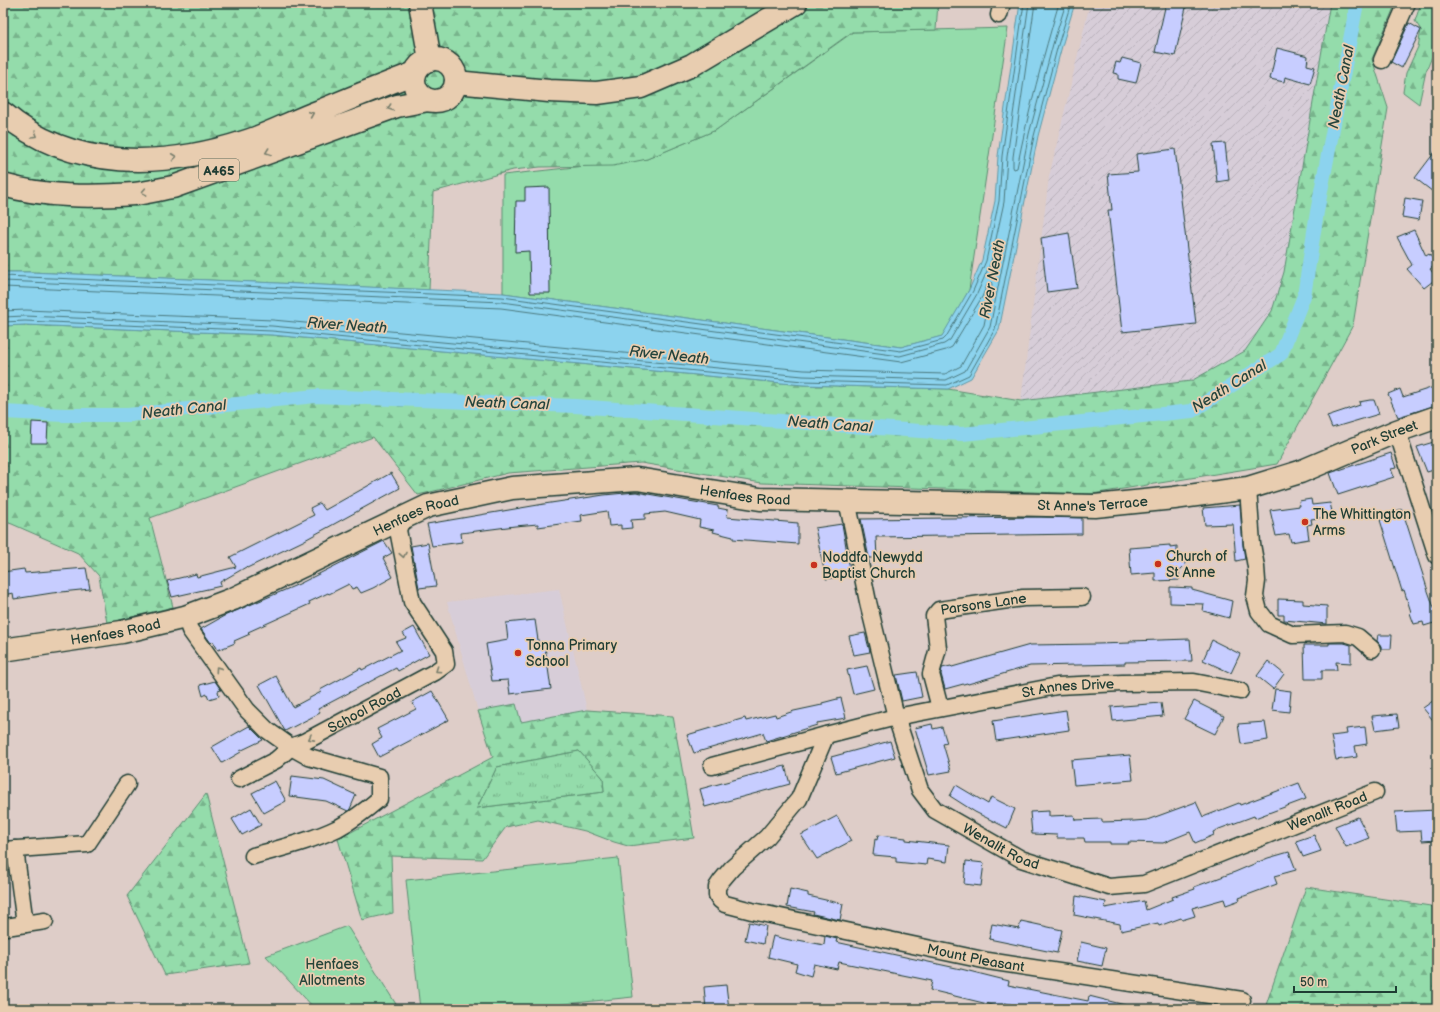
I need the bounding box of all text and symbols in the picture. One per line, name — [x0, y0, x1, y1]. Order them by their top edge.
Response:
water label: Neath Canal — [1324, 43, 1359, 131]
one-way arrow — [386, 104, 393, 112]
one-way arrow — [307, 111, 314, 119]
one-way arrow — [31, 131, 38, 138]
one-way arrow — [264, 148, 271, 156]
one-way arrow — [171, 152, 177, 161]
road number: A465 — [199, 159, 239, 181]
one-way arrow — [141, 188, 147, 196]
water label: River Neath — [976, 238, 1009, 320]
water label: River Neath — [306, 313, 388, 338]
water label: River Neath — [628, 342, 710, 369]
water label: Neath Canal — [1188, 356, 1271, 417]
water label: Neath Canal — [464, 393, 550, 414]
water label: Neath Canal — [141, 396, 228, 423]
water label: Neath Canal — [787, 412, 873, 437]
street label: Park Street — [1349, 416, 1420, 458]
street label: Henfaes Road — [698, 481, 791, 509]
street label: Henfaes Road — [370, 492, 460, 540]
street label: St Anne's Terrace — [1037, 493, 1149, 515]
place label: The Whittington Arms — [1313, 506, 1411, 539]
marker: The Whittington Arms — [1300, 517, 1310, 527]
place label: Church of St Anne — [1166, 548, 1228, 581]
place label: Noddfa Newydd Baptist Church — [822, 549, 923, 582]
one-way arrow — [398, 552, 406, 558]
marker: Church of St Anne — [1153, 559, 1163, 569]
marker: Noddfa Newydd Baptist Church — [809, 560, 819, 570]
street label: Parsons Lane — [939, 590, 1028, 619]
street label: Henfaes Road — [69, 615, 162, 649]
place label: Tonna Primary School — [526, 637, 618, 670]
marker: Tonna Primary School — [513, 648, 523, 658]
one-way arrow — [435, 665, 442, 673]
one-way arrow — [216, 667, 223, 674]
street label: St Annes Drive — [1020, 675, 1114, 702]
street label: School Road — [325, 684, 404, 737]
one-way arrow — [308, 733, 315, 741]
street label: Wenallt Road — [1285, 788, 1370, 835]
street label: Wenallt Road — [960, 820, 1041, 873]
street label: Mount Pleasant — [926, 940, 1026, 976]
park label: Henfaes Allotments — [299, 956, 365, 989]
scale bar — [1294, 968, 1396, 994]
text: 50 m — [1300, 975, 1327, 990]

